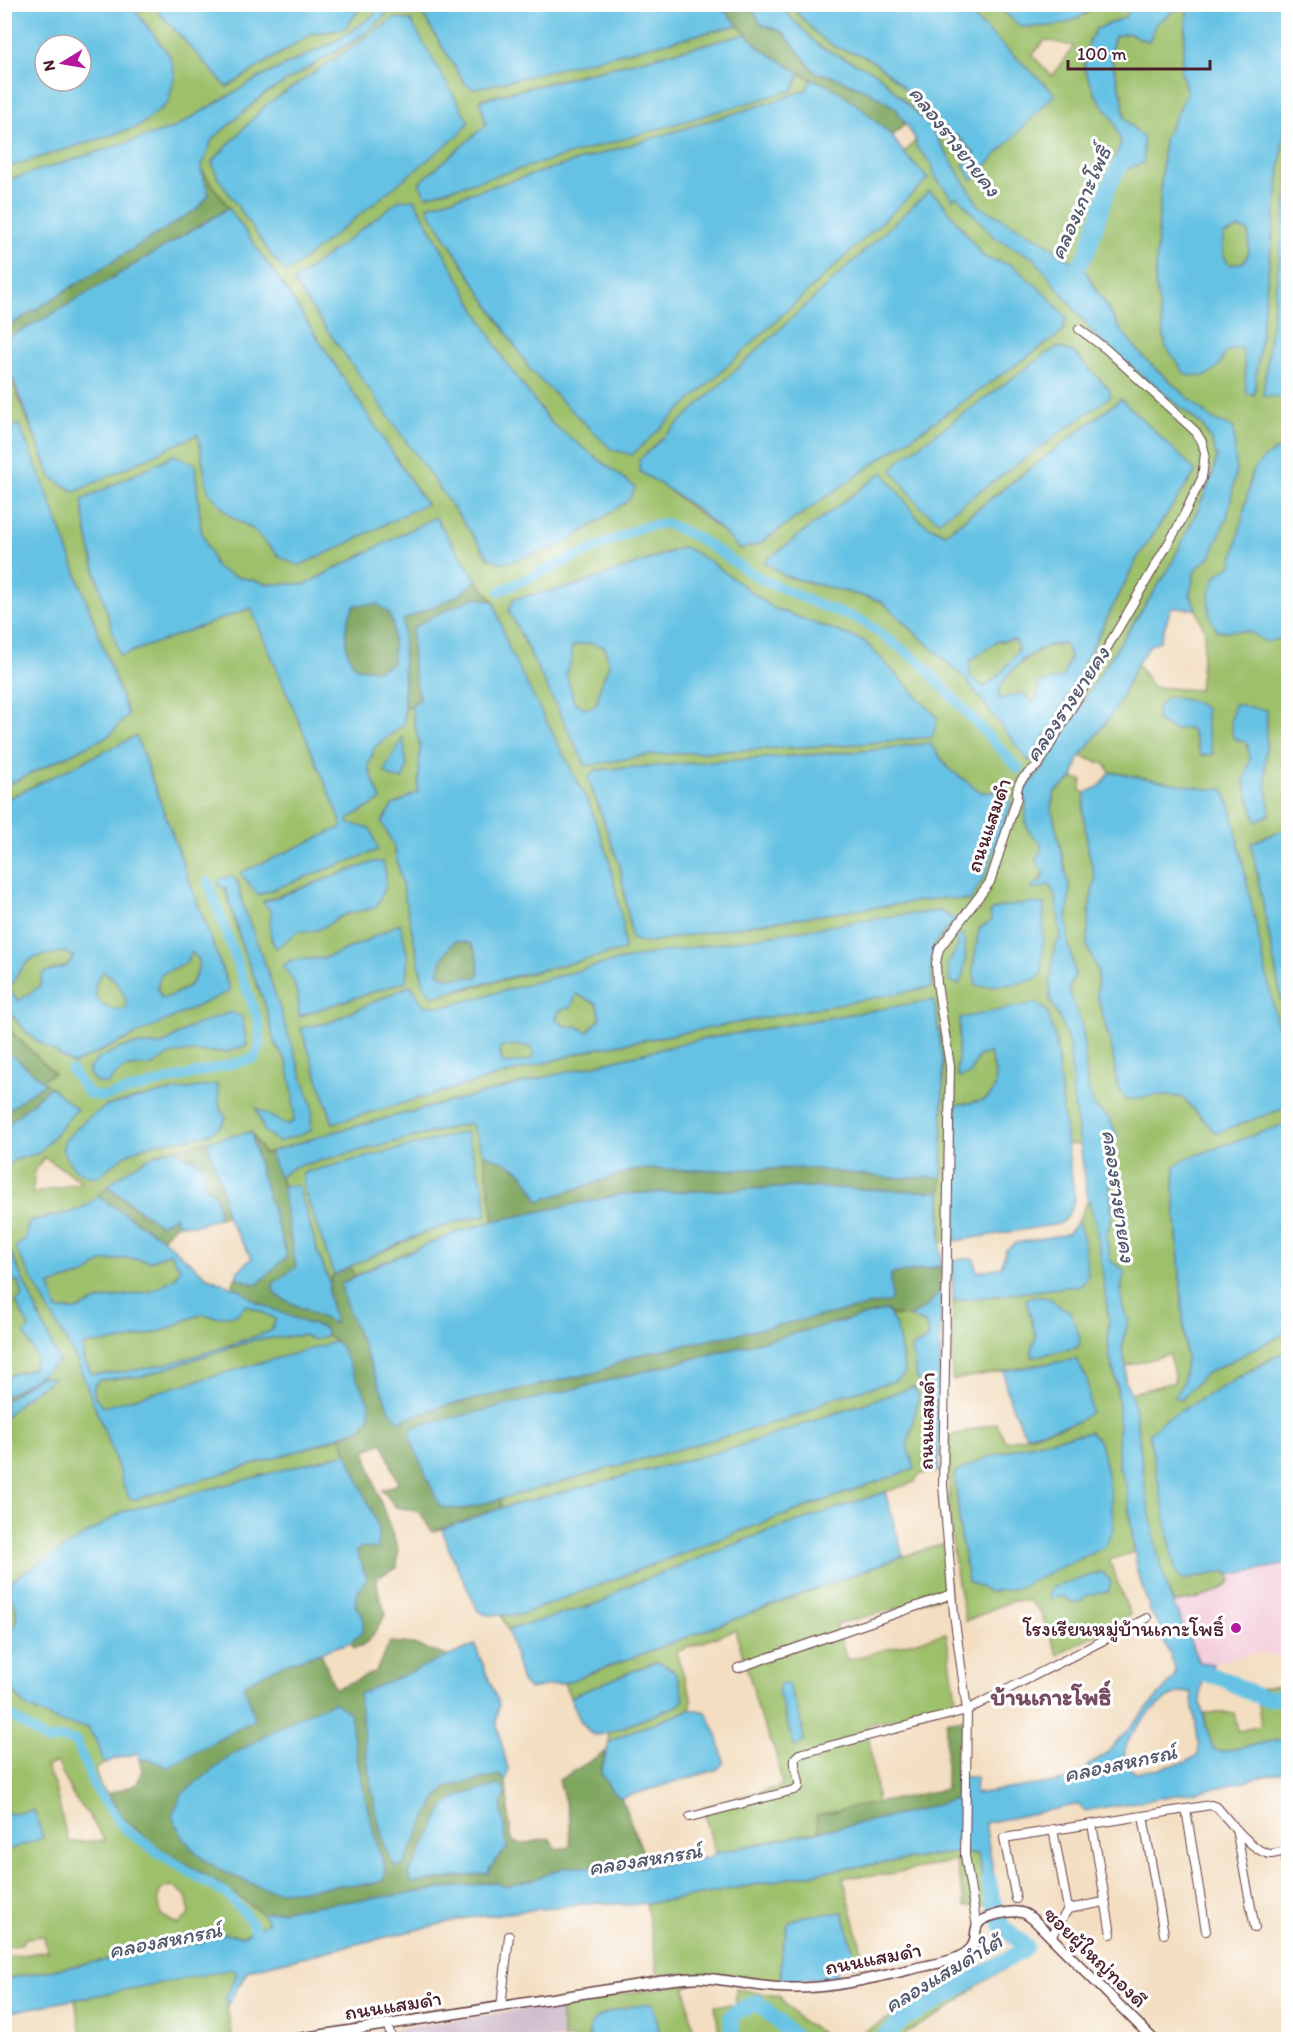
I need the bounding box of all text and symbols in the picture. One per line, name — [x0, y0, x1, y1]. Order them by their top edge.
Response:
north arrow — [33, 33, 93, 93]
scale bar — [1068, 33, 1210, 71]
text: 100 m — [1077, 43, 1127, 65]
text: N — [38, 59, 59, 73]
water label: คลองรางยายคง — [903, 80, 1008, 203]
water label: คลองเกาะโพธิ์ — [1042, 138, 1119, 264]
water label: คลองรางยายคง — [1018, 640, 1116, 767]
street label: ถนนแสมดำ — [960, 775, 1016, 875]
water label: คลองรางยายคง — [1096, 1128, 1142, 1265]
street label: ถนนแสมดำ — [913, 1372, 939, 1470]
place label: โรงเรียนหมู่บ้านเกาะโพธิ์ — [1022, 1615, 1224, 1643]
marker: โรงเรียนหมู่บ้านเกาะโพธิ์ — [1229, 1621, 1243, 1635]
district label: บ้านเกาะโพธิ์ — [990, 1680, 1112, 1711]
water label: คลองสหกรณ์ — [1061, 1737, 1182, 1788]
water label: คลองสหกรณ์ — [586, 1836, 707, 1881]
street label: ซอยผู้ใหญ่ทองดี — [1038, 1901, 1153, 2014]
water label: คลองสหกรณ์ — [106, 1915, 227, 1964]
water label: คลองแสมดำใต้ — [879, 1926, 1009, 2019]
street label: ถนนแสมดำ — [823, 1936, 923, 1980]
street label: ถนนแสมดำ — [343, 1985, 443, 2025]

